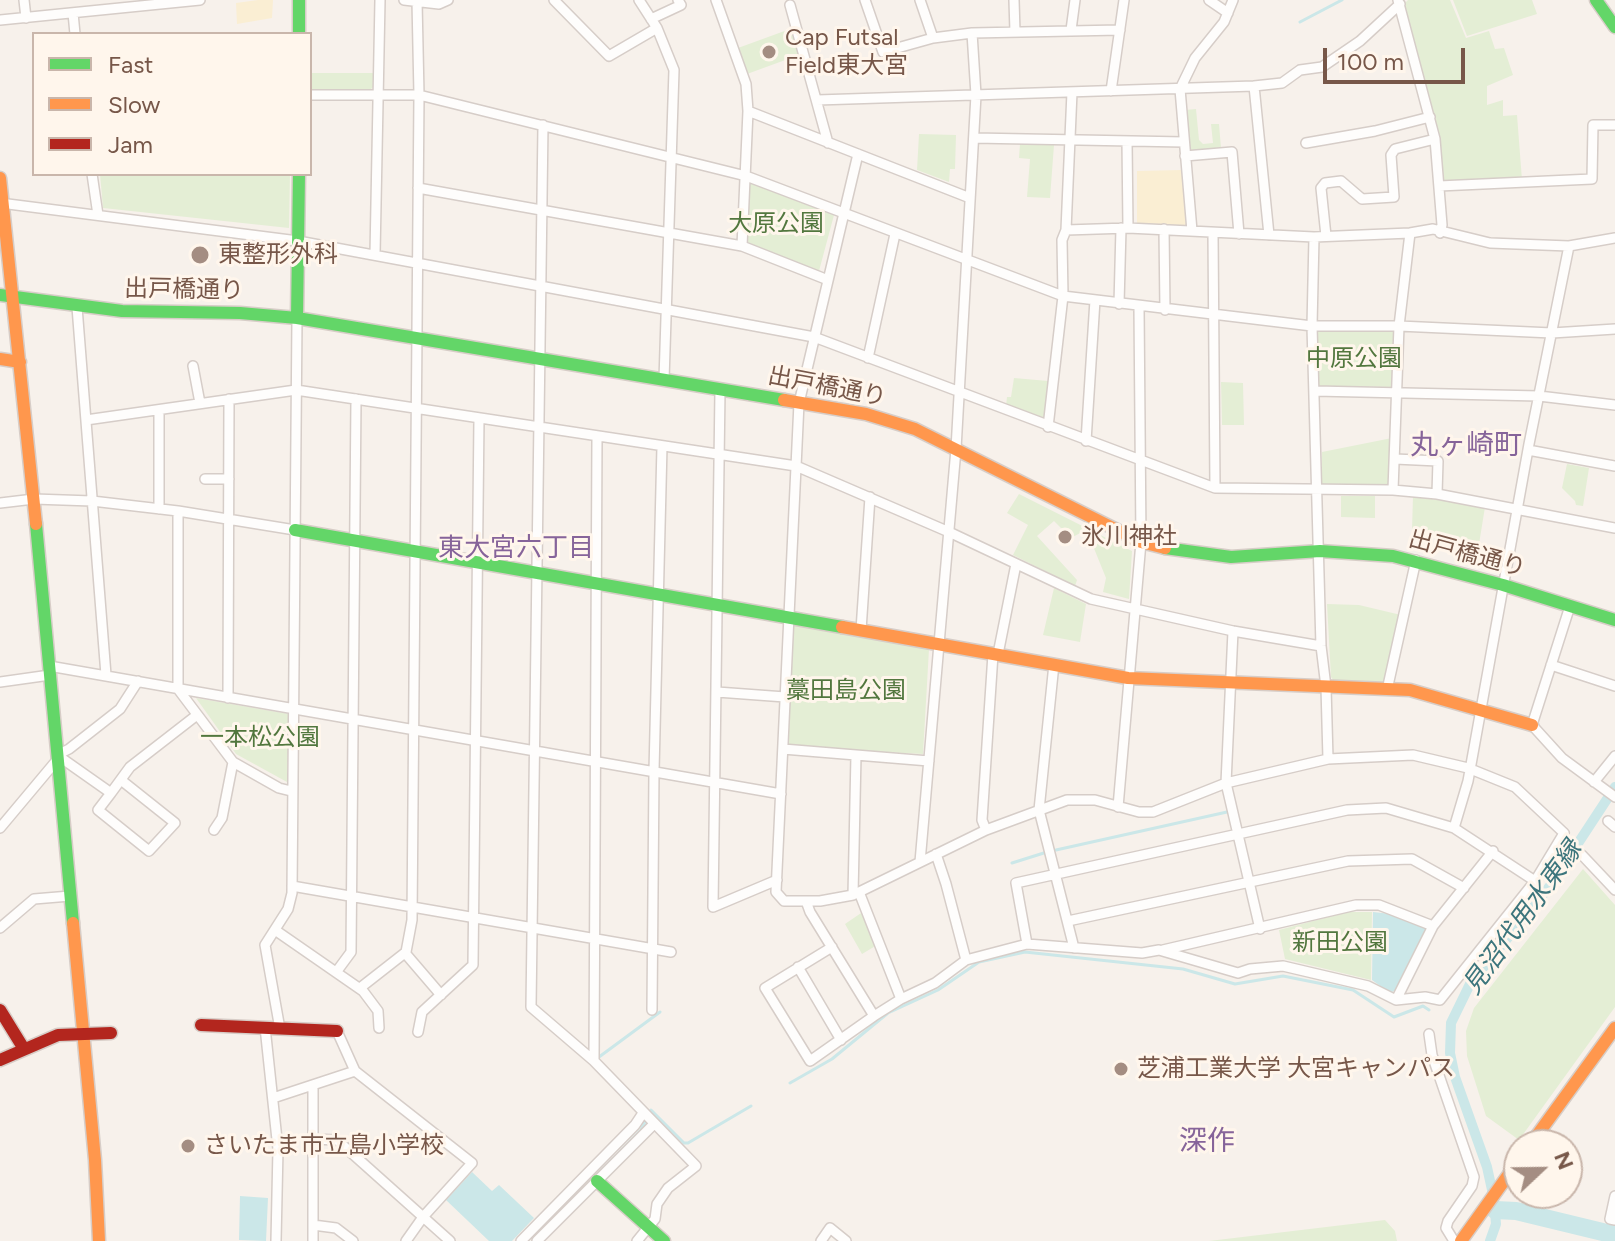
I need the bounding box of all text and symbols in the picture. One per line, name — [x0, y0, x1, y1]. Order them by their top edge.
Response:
place label: Cap Futsal Field東大宮 — [785, 24, 908, 80]
legend — [32, 32, 312, 176]
scale bar — [1327, 32, 1469, 82]
marker: Cap Futsal Field東大宮 — [760, 43, 778, 61]
text: 100 m — [1337, 47, 1404, 76]
text: Fast — [108, 50, 153, 79]
text: Slow — [108, 90, 160, 119]
text: Jam — [108, 130, 153, 159]
park label: 大原公園 — [728, 210, 824, 238]
place label: 東整形外科 — [218, 241, 338, 269]
marker: 東整形外科 — [189, 244, 211, 266]
street label: 出戸橋通り — [124, 275, 244, 305]
park label: 中原公園 — [1306, 345, 1402, 373]
street label: 出戸橋通り — [765, 361, 889, 413]
district label: 丸ヶ崎町 — [1410, 429, 1522, 463]
place label: 氷川神社 — [1081, 523, 1177, 551]
street label: 出戸橋通り — [1405, 525, 1529, 583]
marker: 氷川神社 — [1056, 528, 1074, 546]
district label: 東大宮六丁目 — [438, 532, 594, 564]
park label: 藁田島公園 — [786, 677, 906, 705]
park label: 一本松公園 — [200, 724, 320, 752]
water label: 見沼代用水東縁 — [1457, 835, 1589, 1001]
park label: 新田公園 — [1292, 929, 1388, 957]
place label: 芝浦工業大学 大宮キャンパス — [1137, 1055, 1455, 1083]
marker: 芝浦工業大学 大宮キャンパス — [1112, 1060, 1130, 1078]
district label: 深作 — [1179, 1125, 1235, 1159]
north arrow — [1503, 1129, 1583, 1209]
place label: さいたま市立島小学校 — [204, 1132, 444, 1160]
marker: さいたま市立島小学校 — [179, 1137, 197, 1155]
text: N — [1548, 1148, 1580, 1174]

